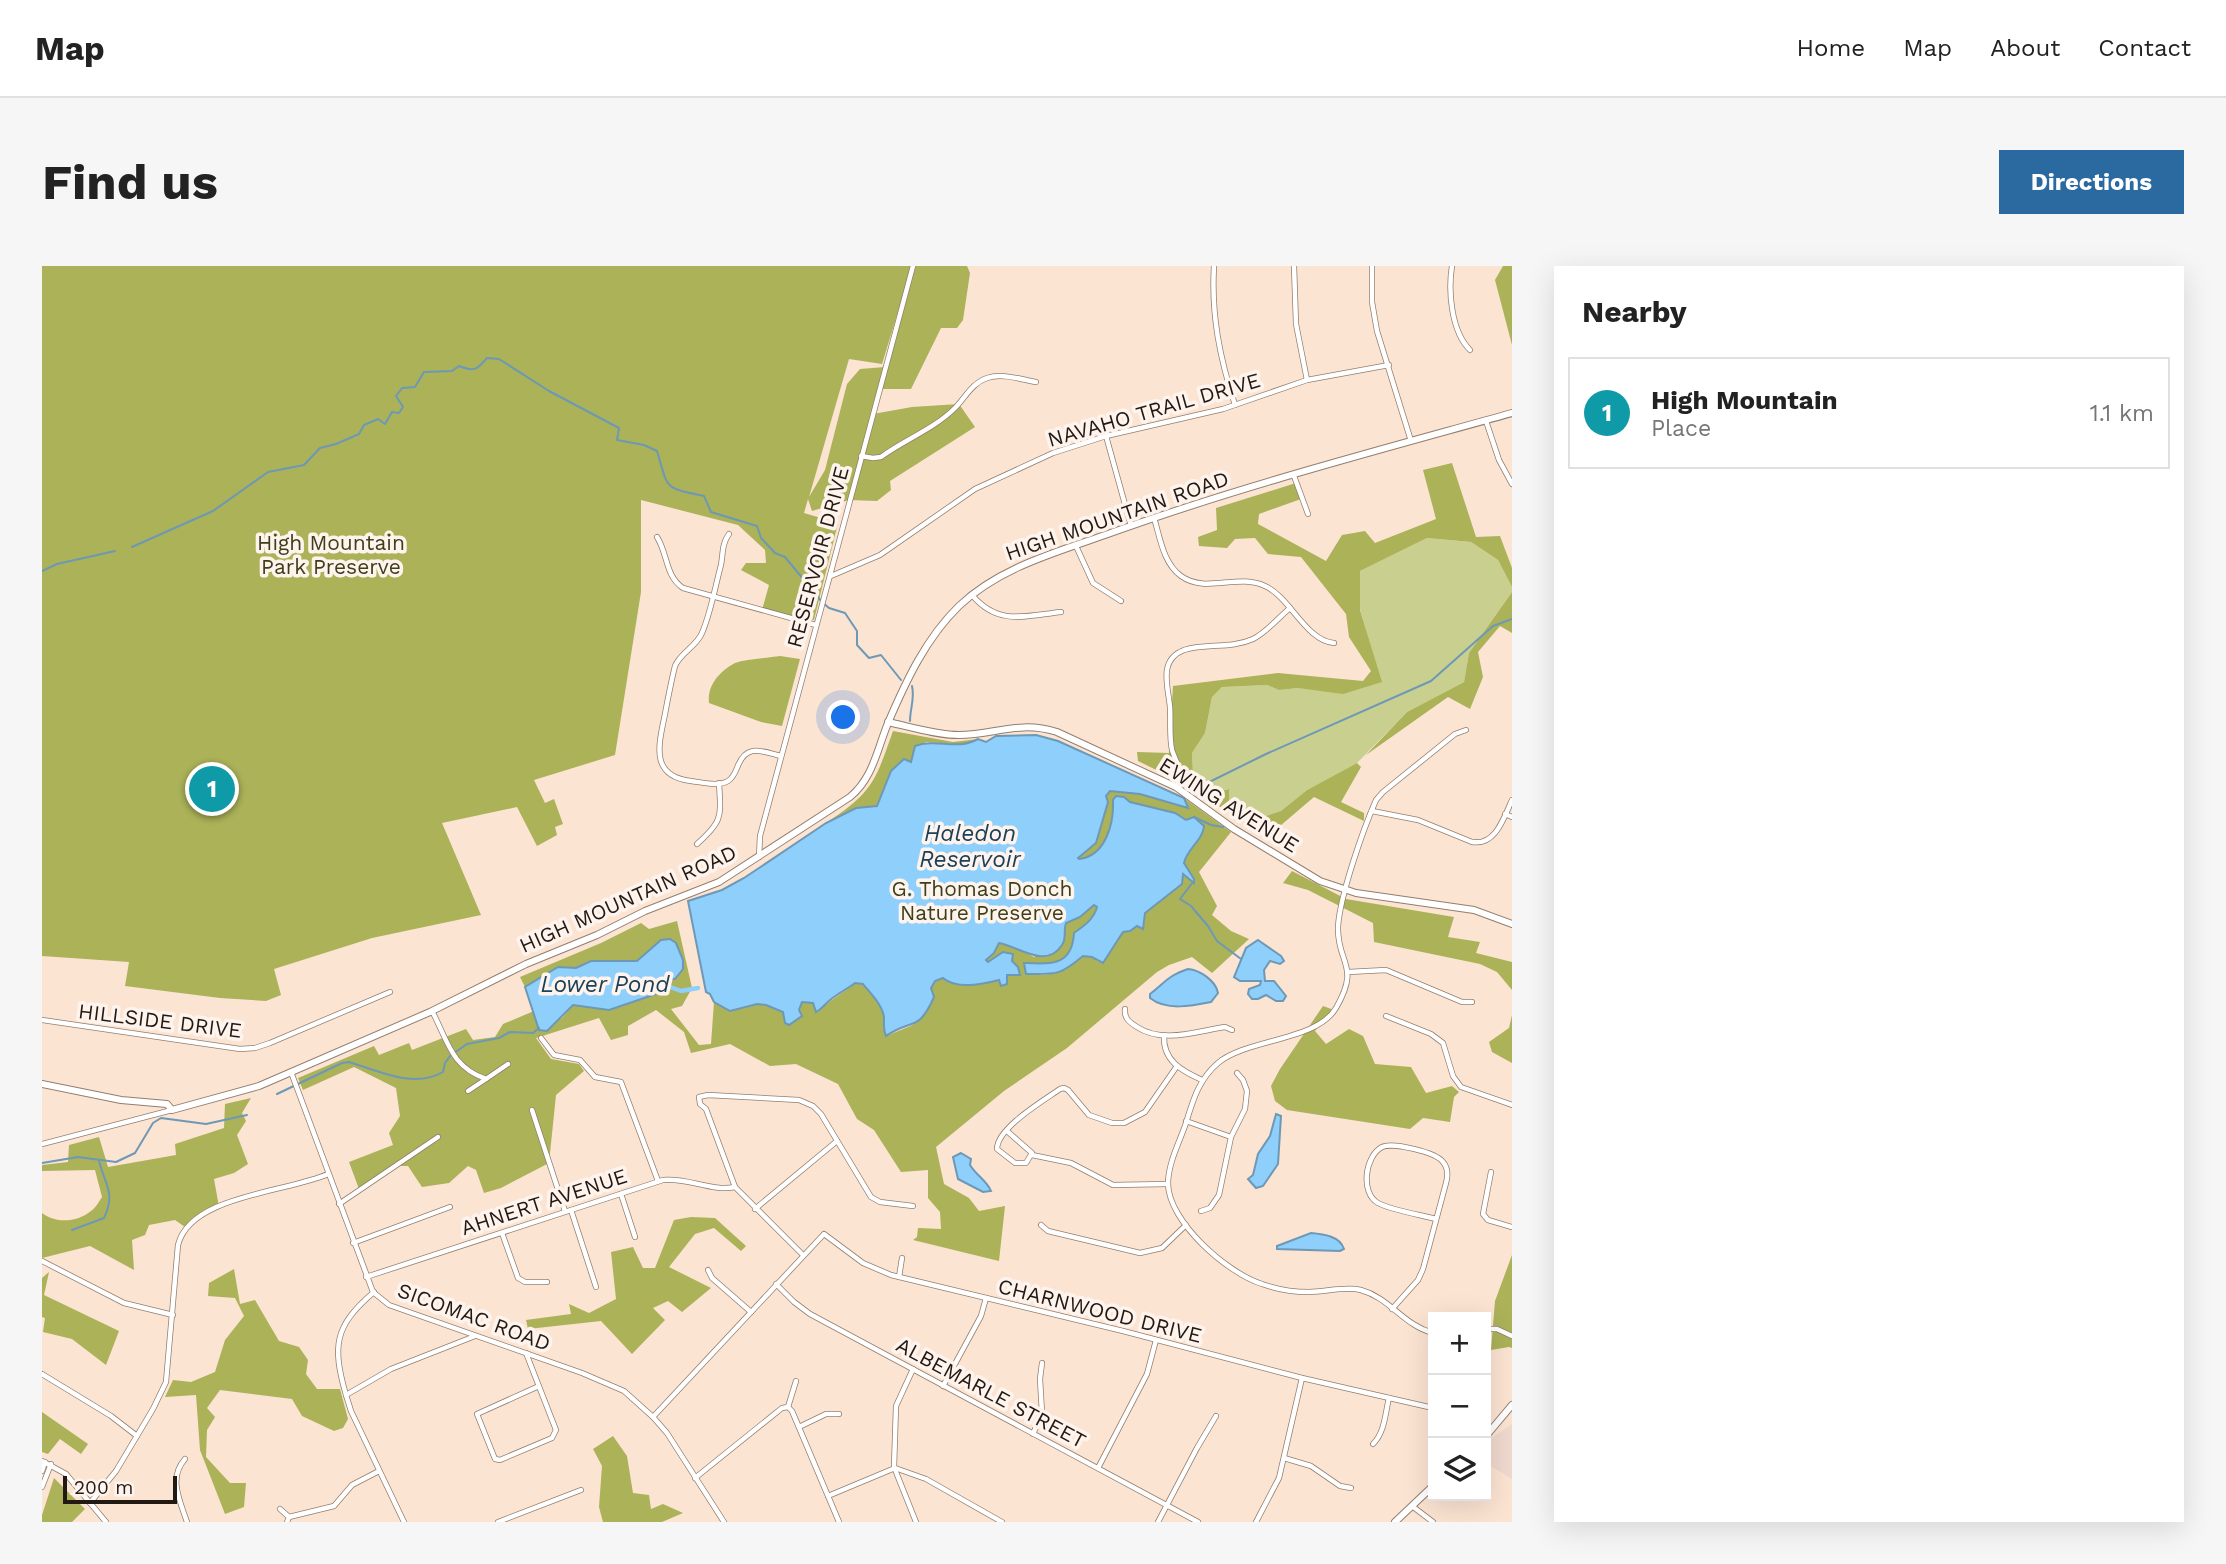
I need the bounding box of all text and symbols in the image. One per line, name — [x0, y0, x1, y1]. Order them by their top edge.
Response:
text: Map — [35, 29, 105, 68]
text: Home — [1797, 34, 1865, 62]
text: Map — [1903, 34, 1952, 62]
text: About — [1990, 34, 2060, 62]
text: Contact — [2098, 34, 2191, 62]
button: Directions — [1999, 150, 2184, 214]
text: Find us — [42, 153, 218, 211]
text: Nearby — [1582, 294, 1687, 329]
street label: NAVAHO TRAIL DRIVE — [1045, 367, 1263, 452]
text: High Mountain — [1651, 385, 1838, 415]
text: 1 — [1602, 400, 1612, 427]
text: 1.1 km — [2090, 400, 2154, 427]
text: Place — [1651, 415, 1711, 442]
street label: RESERVOIR DRIVE — [781, 464, 854, 650]
street label: HIGH MOUNTAIN ROAD — [1002, 465, 1232, 566]
park label: High Mountain Park Preserve — [257, 530, 405, 579]
your location — [826, 700, 860, 734]
street label: EWING AVENUE — [1155, 752, 1304, 858]
pin: 1 — [189, 763, 235, 815]
water label: Haledon Reservoir — [919, 820, 1022, 873]
street label: HIGH MOUNTAIN ROAD — [515, 839, 740, 958]
park label: G. Thomas Donch Nature Preserve — [892, 876, 1072, 925]
water label: Lower Pond — [541, 971, 670, 998]
street label: HILLSIDE DRIVE — [77, 998, 243, 1043]
street label: AHNERT AVENUE — [458, 1163, 630, 1240]
street label: CHARNWOOD DRIVE — [996, 1273, 1205, 1348]
street label: SICOMAC ROAD — [394, 1277, 554, 1356]
map controls — [1428, 1312, 1491, 1501]
button: + — [1428, 1312, 1491, 1375]
street label: ALBEMARLE STREET — [892, 1332, 1091, 1453]
button: − — [1428, 1375, 1491, 1438]
button: layers — [1428, 1438, 1491, 1501]
scale bar — [63, 1473, 177, 1505]
text: 200 m — [74, 1476, 133, 1499]

